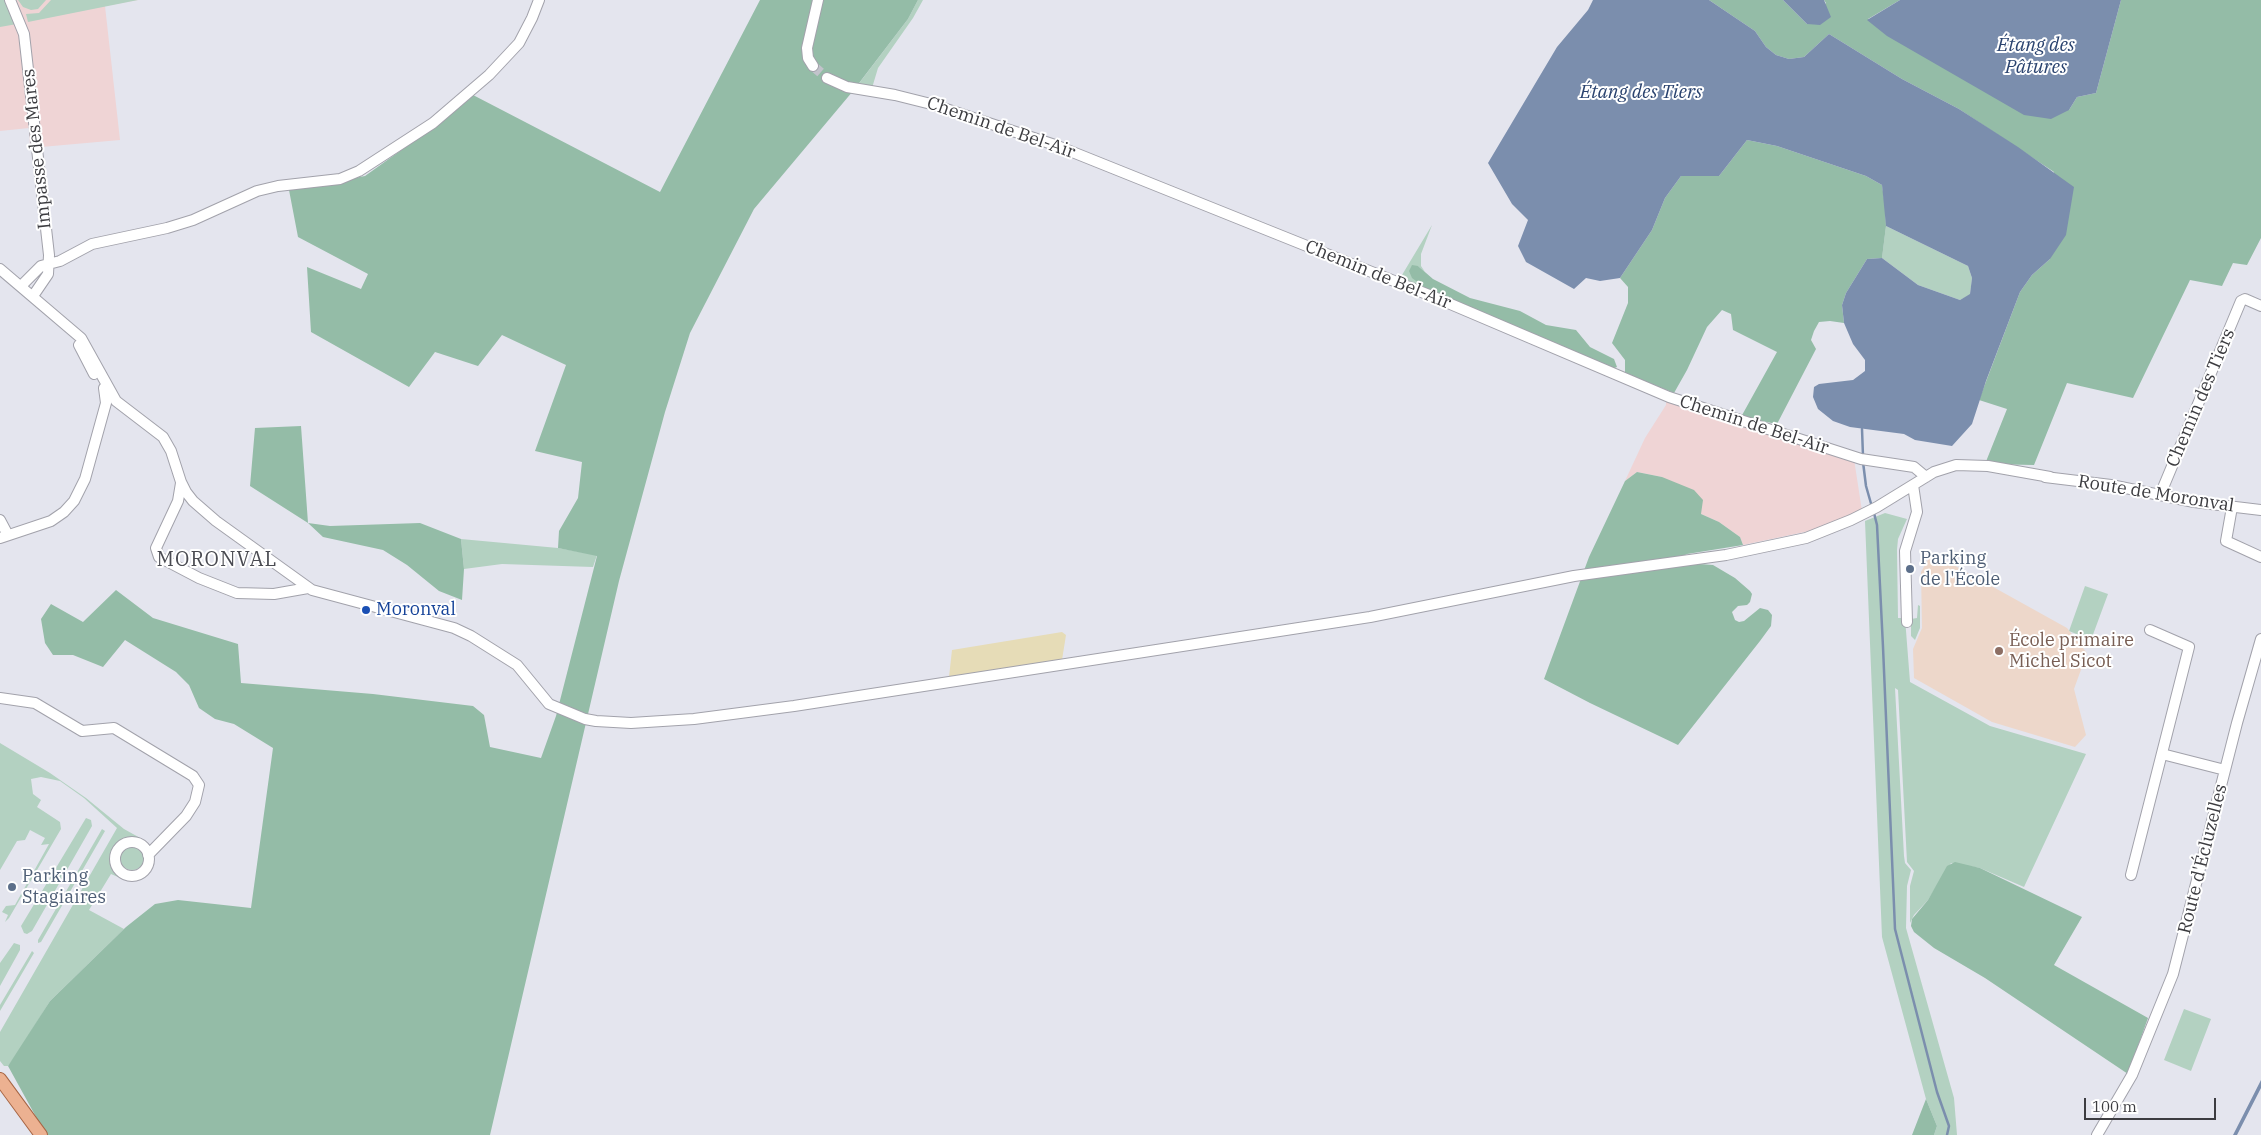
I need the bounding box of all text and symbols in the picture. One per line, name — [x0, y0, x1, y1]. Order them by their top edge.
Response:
water label: Étang des Pâtures — [1997, 35, 2075, 79]
street label: Impasse des Mares — [18, 68, 56, 230]
water label: Étang des Tiers — [1580, 82, 1702, 104]
street label: Chemin de Bel-Air — [924, 92, 1078, 164]
street label: Chemin de Bel-Air — [1302, 236, 1454, 314]
street label: Chemin des Tiers — [2162, 325, 2240, 471]
street label: Chemin de Bel-Air — [1677, 391, 1831, 459]
street label: Route de Moronval — [2076, 471, 2236, 517]
district label: MORONVAL — [156, 548, 278, 572]
place label: Parking de l'École — [1920, 548, 2000, 590]
marker: Parking de l'École — [1904, 563, 1916, 575]
place label: Moronval — [376, 599, 456, 621]
marker: Moronval — [360, 604, 372, 616]
place label: École primaire Michel Sicot — [2009, 630, 2134, 672]
marker: École primaire Michel Sicot — [1993, 645, 2005, 657]
street label: Route d'Écluzelles — [2174, 782, 2232, 936]
place label: Parking Stagiaires — [22, 866, 106, 909]
marker: Parking Stagiaires — [6, 881, 18, 893]
scale bar — [2086, 1088, 2218, 1120]
text: 100 m — [2092, 1097, 2137, 1116]

